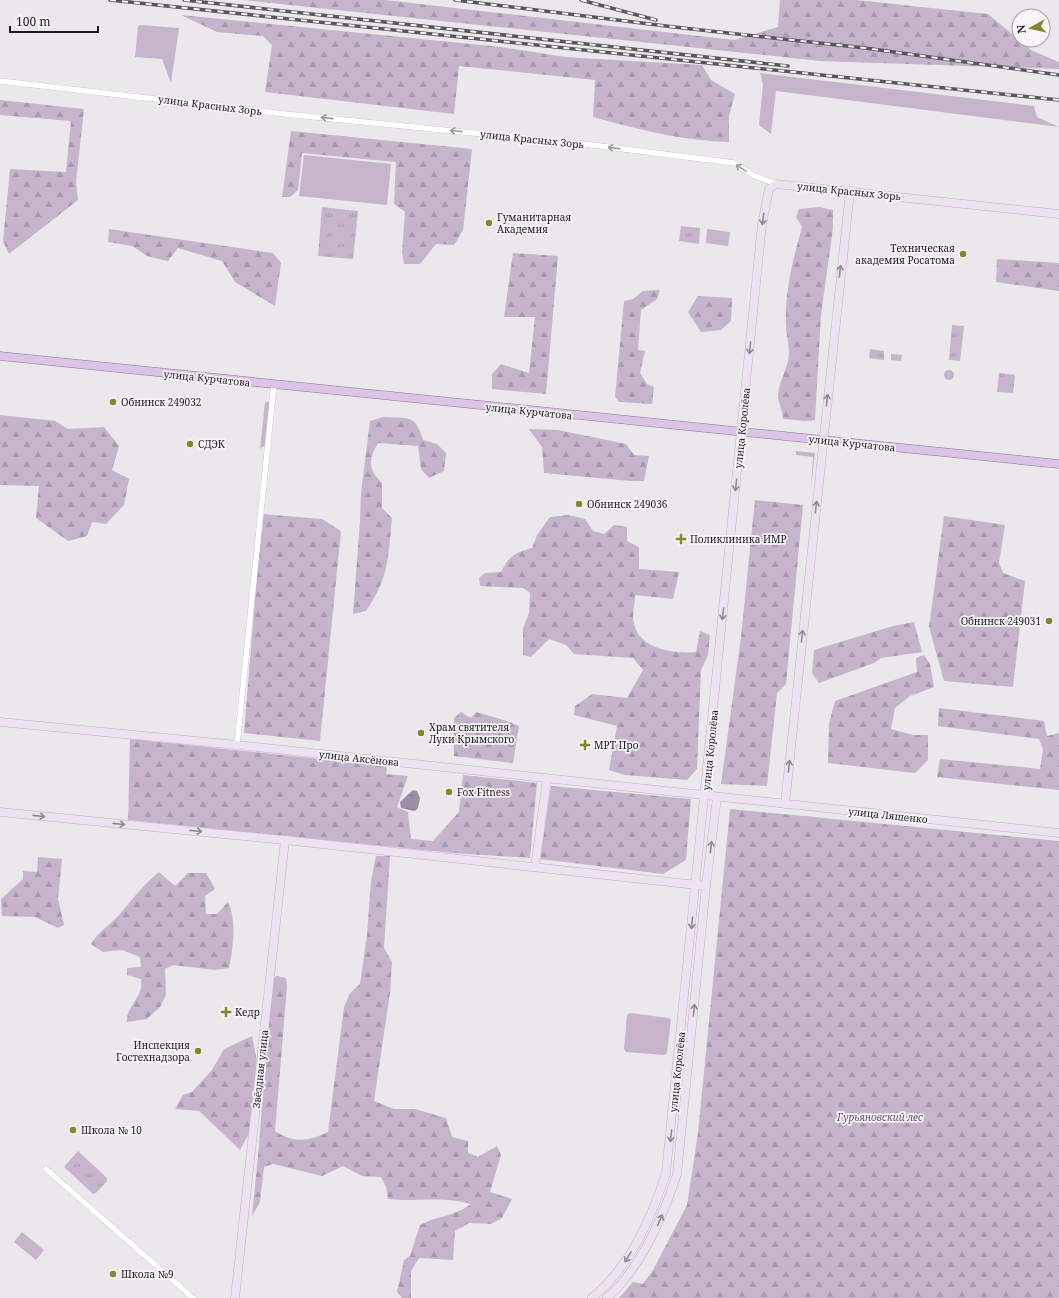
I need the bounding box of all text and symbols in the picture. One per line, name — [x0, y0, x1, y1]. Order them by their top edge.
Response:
scale bar — [10, 8, 98, 34]
north arrow — [1011, 8, 1051, 48]
text: 100 m — [16, 13, 51, 30]
text: N — [1013, 24, 1029, 35]
street label: улица Красных Зорь — [157, 92, 263, 118]
one-way arrow — [321, 114, 334, 122]
street label: улица Красных Зорь — [479, 127, 585, 151]
one-way arrow — [450, 128, 463, 135]
one-way arrow — [608, 144, 621, 152]
one-way arrow — [735, 163, 747, 171]
street label: улица Красных Зорь — [796, 179, 902, 203]
place label: Гуманитарная Академия — [497, 210, 571, 236]
one-way arrow — [759, 212, 767, 225]
marker: Гуманитарная Академия — [484, 218, 494, 228]
place label: Техническая академия Росатома — [855, 241, 955, 267]
marker: Техническая академия Росатома — [958, 249, 968, 259]
one-way arrow — [836, 265, 844, 278]
one-way arrow — [746, 341, 753, 354]
street label: улица Курчатова — [163, 366, 251, 390]
street label: улица Королёва — [731, 387, 753, 469]
one-way arrow — [823, 394, 830, 407]
place label: Обнинск 249032 — [121, 395, 201, 409]
marker: Обнинск 249032 — [108, 397, 118, 407]
street label: улица Курчатова — [485, 399, 573, 423]
street label: улица Курчатова — [808, 431, 896, 455]
place label: СДЭК — [198, 437, 226, 451]
marker: СДЭК — [185, 439, 195, 449]
one-way arrow — [732, 478, 740, 491]
place label: Обнинск 249036 — [587, 497, 668, 511]
marker: Обнинск 249036 — [574, 499, 584, 509]
one-way arrow — [812, 501, 819, 514]
place label: Поликлиника ИМР — [690, 532, 787, 546]
marker: Поликлиника ИМР — [675, 533, 687, 545]
one-way arrow — [719, 607, 727, 620]
place label: Обнинск 249031 — [961, 614, 1041, 628]
marker: Обнинск 249031 — [1044, 616, 1054, 626]
one-way arrow — [799, 630, 806, 643]
street label: улица Королёва — [699, 709, 721, 791]
place label: Храм святителя Луки Крымского — [429, 720, 515, 746]
marker: Храм святителя Луки Крымского — [416, 728, 426, 738]
place label: МРТ Про — [594, 738, 639, 752]
marker: МРТ Про — [579, 739, 591, 751]
street label: улица Аксёнова — [318, 747, 400, 769]
one-way arrow — [785, 760, 793, 773]
place label: Fox Fitness — [457, 785, 511, 799]
marker: Fox Fitness — [444, 787, 454, 797]
street label: улица Ляшенко — [848, 804, 929, 826]
one-way arrow — [32, 812, 45, 819]
one-way arrow — [112, 820, 125, 827]
one-way arrow — [189, 827, 202, 835]
one-way arrow — [707, 841, 714, 854]
one-way arrow — [688, 916, 696, 929]
one-way arrow — [690, 1004, 697, 1017]
place label: Кедр — [235, 1005, 260, 1019]
marker: Кедр — [220, 1006, 232, 1018]
street label: Звёздная улица — [249, 1029, 271, 1109]
street label: улица Королёва — [666, 1031, 688, 1113]
place label: Инспекция Гостехнадзора — [116, 1038, 190, 1064]
marker: Инспекция Гостехнадзора — [193, 1046, 203, 1056]
park label: Гурьяновский лес — [836, 1110, 923, 1124]
place label: Школа № 10 — [81, 1123, 142, 1137]
marker: Школа № 10 — [68, 1125, 78, 1135]
one-way arrow — [667, 1129, 674, 1142]
one-way arrow — [657, 1214, 664, 1226]
one-way arrow — [624, 1251, 632, 1262]
place label: Школа №9 — [121, 1267, 174, 1281]
marker: Школа №9 — [108, 1269, 118, 1279]

